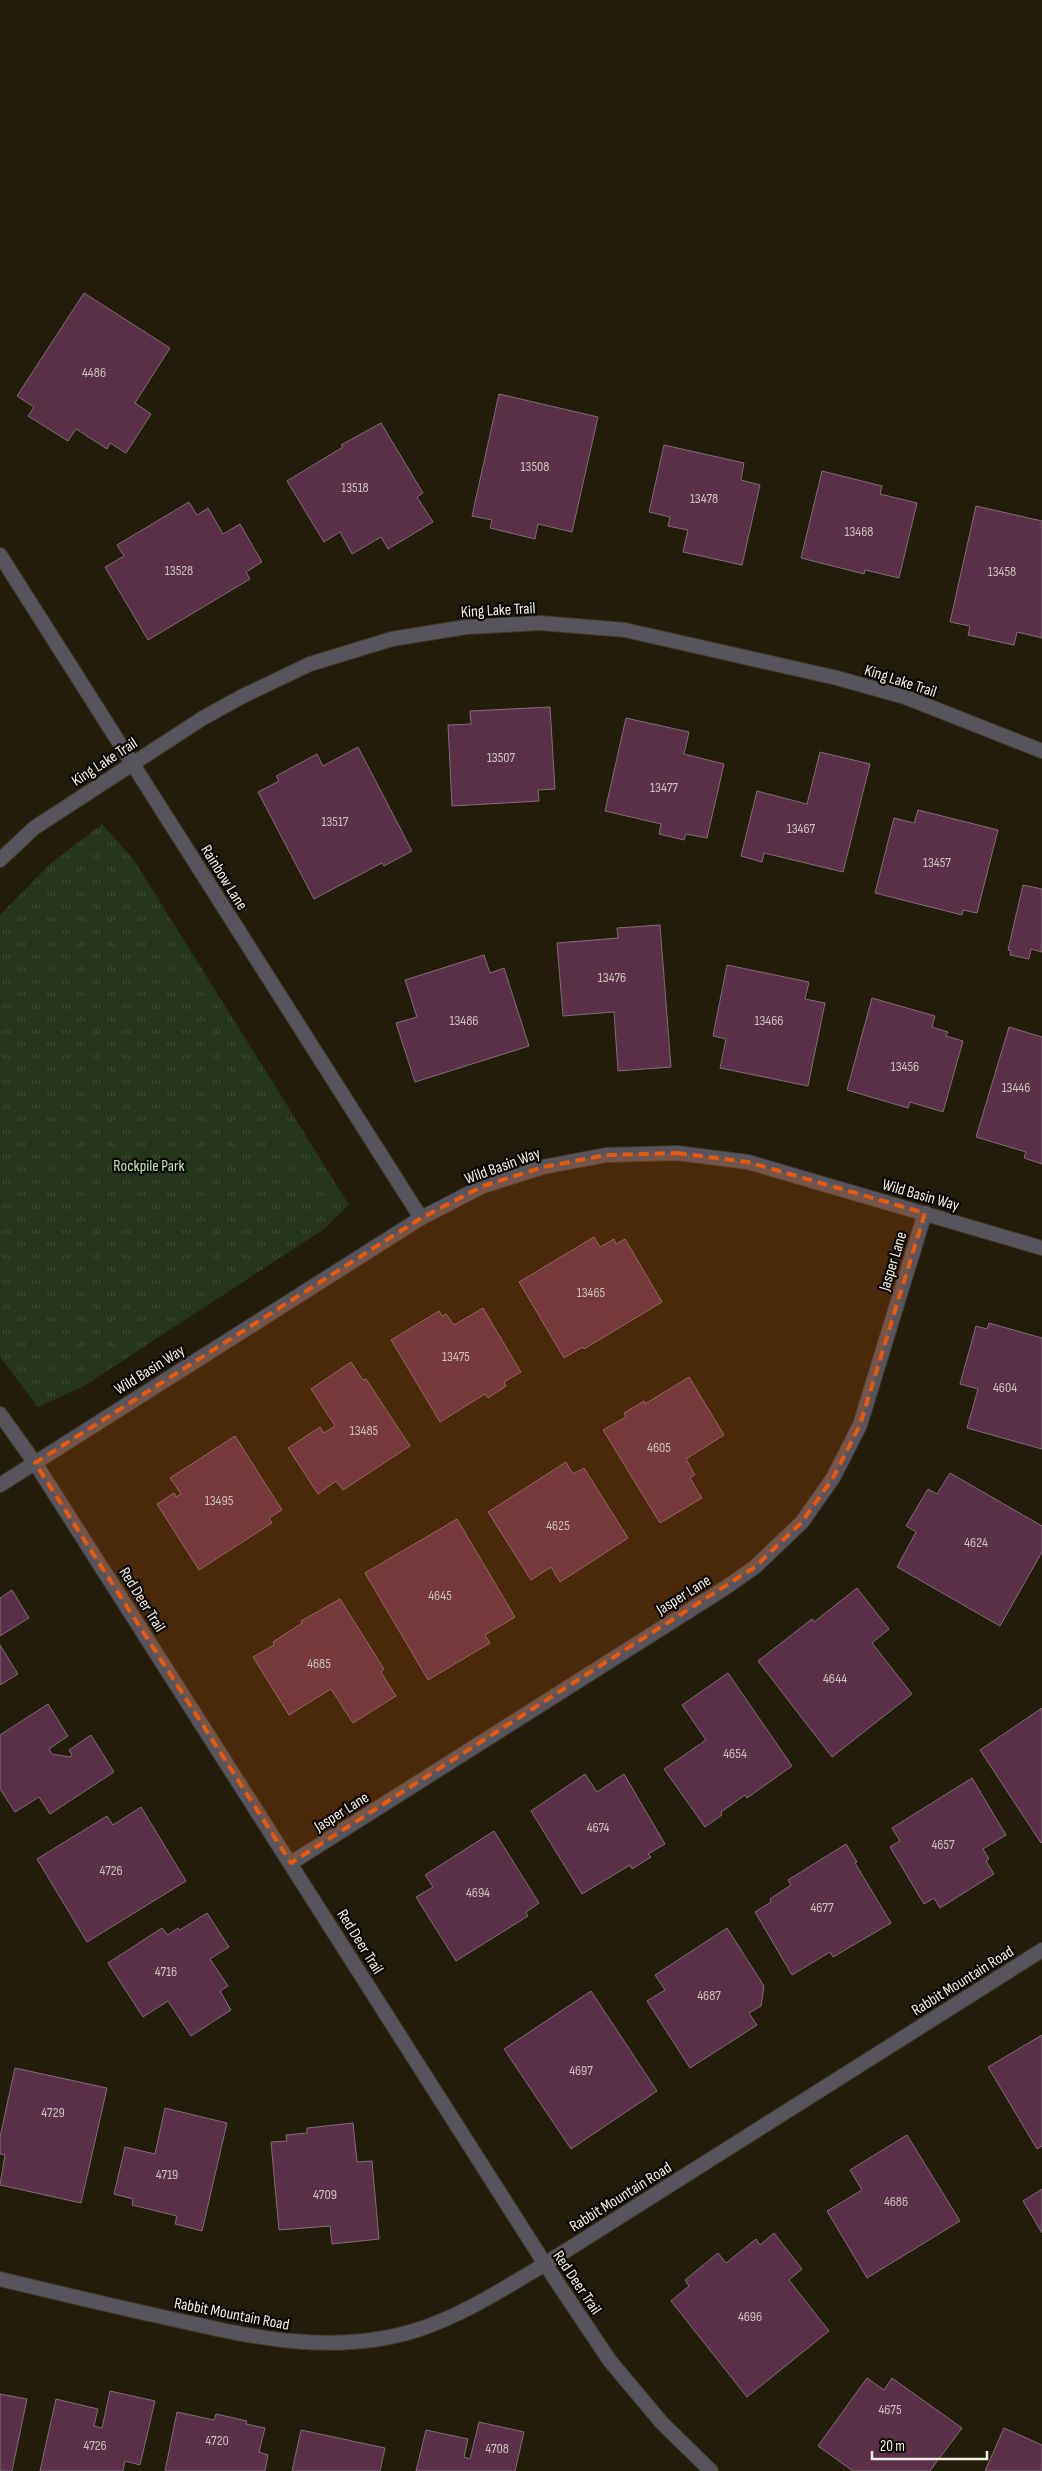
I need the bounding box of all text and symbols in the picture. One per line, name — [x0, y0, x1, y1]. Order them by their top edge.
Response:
house number: 4486 — [82, 364, 106, 381]
house number: 13508 — [521, 458, 549, 475]
house number: 13518 — [341, 479, 369, 496]
house number: 13478 — [690, 490, 718, 507]
house number: 13468 — [845, 523, 873, 540]
house number: 13528 — [165, 562, 193, 579]
house number: 13458 — [988, 563, 1016, 580]
street label: King Lake Trail — [460, 599, 536, 622]
street label: King Lake Trail — [862, 661, 939, 702]
street label: King Lake Trail — [68, 734, 141, 791]
house number: 13507 — [487, 749, 515, 766]
house number: 13477 — [650, 779, 678, 796]
house number: 13517 — [322, 813, 349, 830]
house number: 13467 — [787, 820, 816, 837]
street label: Rainbow Lane — [196, 842, 251, 914]
house number: 13457 — [923, 854, 951, 871]
house number: 13476 — [598, 969, 626, 986]
house number: 13486 — [450, 1012, 478, 1029]
house number: 13466 — [755, 1012, 783, 1029]
house number: 13456 — [891, 1058, 919, 1075]
house number: 13446 — [1002, 1079, 1030, 1096]
street label: Wild Basin Way — [462, 1144, 543, 1189]
park label: Rockpile Park — [113, 1157, 185, 1176]
street label: Wild Basin Way — [880, 1175, 961, 1215]
street label: Jasper Lane — [875, 1230, 911, 1294]
house number: 13465 — [577, 1284, 606, 1301]
street label: Wild Basin Way — [111, 1341, 188, 1399]
house number: 13475 — [442, 1348, 470, 1365]
house number: 4604 — [993, 1379, 1017, 1396]
house number: 13485 — [350, 1422, 379, 1439]
house number: 4605 — [647, 1439, 671, 1456]
house number: 13495 — [205, 1492, 234, 1509]
house number: 4625 — [546, 1517, 570, 1534]
house number: 4624 — [964, 1534, 988, 1551]
street label: Red Deer Trail — [114, 1564, 169, 1636]
street label: Jasper Lane — [652, 1571, 715, 1620]
house number: 4645 — [428, 1587, 452, 1604]
house number: 4685 — [307, 1655, 331, 1672]
house number: 4644 — [823, 1670, 847, 1687]
house number: 4654 — [723, 1745, 747, 1762]
street label: Jasper Lane — [310, 1788, 373, 1837]
house number: 4674 — [587, 1819, 609, 1836]
house number: 4657 — [931, 1836, 955, 1853]
house number: 4726 — [99, 1862, 123, 1879]
house number: 4694 — [466, 1884, 490, 1901]
house number: 4677 — [810, 1899, 834, 1916]
street label: Red Deer Trail — [332, 1906, 387, 1978]
street label: Rabbit Mountain Road — [908, 1942, 1017, 2020]
house number: 4716 — [155, 1963, 177, 1980]
house number: 4687 — [697, 1987, 721, 2004]
house number: 4697 — [569, 2062, 593, 2079]
house number: 4729 — [41, 2104, 65, 2121]
street label: Rabbit Mountain Road — [566, 2158, 675, 2236]
house number: 4719 — [156, 2166, 178, 2183]
house number: 4709 — [313, 2186, 337, 2203]
house number: 4686 — [884, 2193, 908, 2210]
street label: Red Deer Trail — [549, 2247, 605, 2318]
street label: Rabbit Mountain Road — [173, 2294, 291, 2335]
house number: 4696 — [738, 2308, 762, 2325]
house number: 4675 — [878, 2401, 902, 2418]
scale bar — [872, 2428, 987, 2460]
house number: 4720 — [205, 2432, 229, 2449]
house number: 4726 — [83, 2437, 107, 2454]
text: 20 m — [880, 2437, 905, 2456]
house number: 4708 — [485, 2440, 509, 2457]

